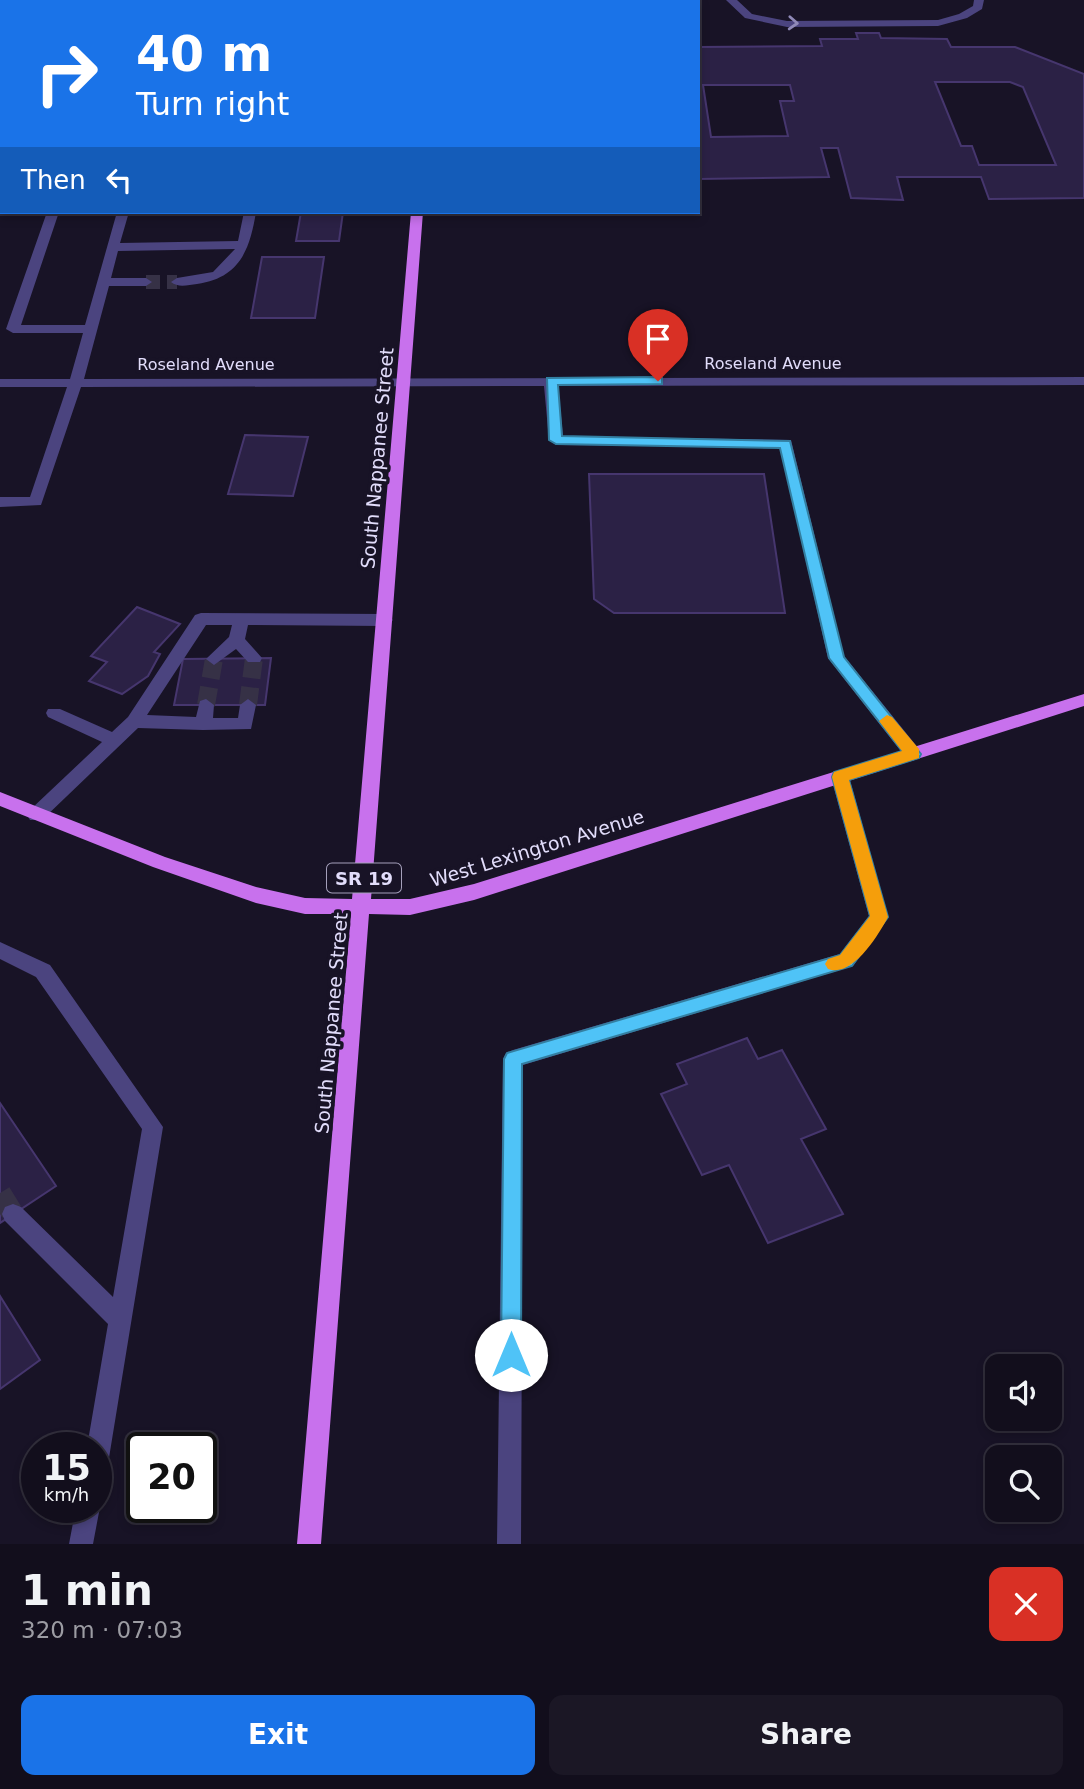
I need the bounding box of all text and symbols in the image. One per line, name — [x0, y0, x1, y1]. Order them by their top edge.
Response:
one-way arrow — [788, 15, 799, 30]
text: 40 m — [136, 26, 272, 83]
icon: right — [21, 28, 112, 119]
text: Turn right — [136, 85, 289, 123]
icon: left — [100, 161, 138, 199]
text: Then — [21, 165, 86, 195]
pin — [628, 309, 688, 381]
icon: arrive — [639, 320, 677, 358]
street label: South Nappanee Street — [356, 346, 398, 570]
street label: Roseland Avenue — [704, 354, 842, 373]
street label: Roseland Avenue — [137, 355, 275, 374]
street label: West Lexington Avenue — [427, 805, 647, 891]
road number: SR 19 — [327, 864, 401, 892]
street label: South Nappanee Street — [310, 911, 352, 1135]
position arrow — [474, 1318, 548, 1392]
map controls — [985, 1354, 1062, 1522]
button: sound — [985, 1354, 1062, 1431]
speed limit sign: 20 — [126, 1432, 217, 1523]
button: search — [985, 1445, 1062, 1522]
text: 15 — [42, 1448, 91, 1488]
text: km/h — [44, 1484, 89, 1505]
text: 1 min — [21, 1566, 153, 1615]
button: close — [989, 1567, 1063, 1641]
text: 320 m · 07:03 — [21, 1617, 183, 1643]
button: Exit — [21, 1695, 535, 1775]
button: Share — [549, 1695, 1063, 1775]

